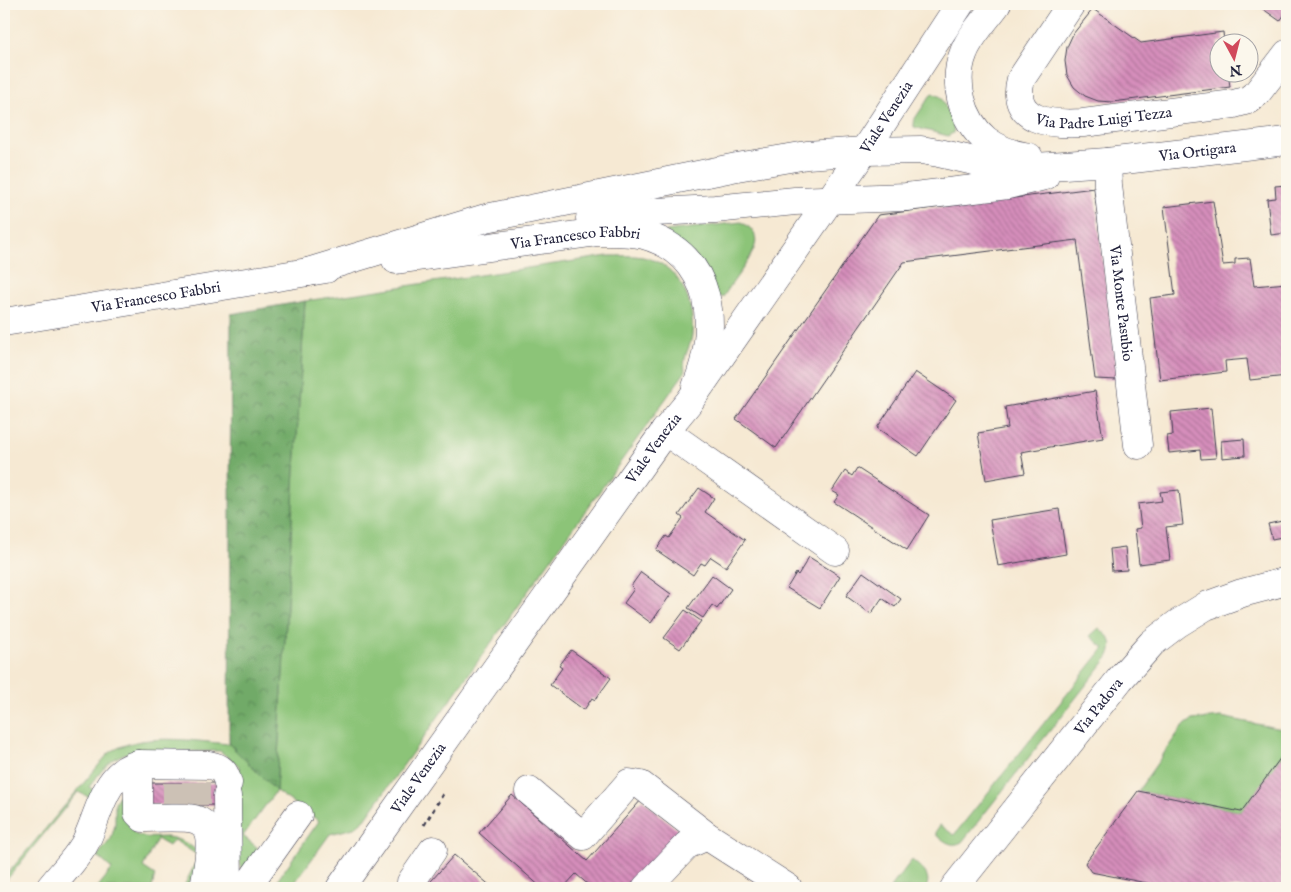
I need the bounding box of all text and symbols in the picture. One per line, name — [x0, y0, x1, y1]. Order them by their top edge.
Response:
north arrow — [1208, 32, 1258, 82]
text: N — [1228, 60, 1244, 80]
street label: Viale Venezia — [855, 77, 917, 158]
street label: Via Padre Luigi Tezza — [1032, 103, 1174, 134]
street label: Via Ortigara — [1157, 138, 1237, 166]
street label: Via Francesco Fabbri — [508, 223, 642, 254]
street label: Via Monte Pasubio — [1105, 243, 1137, 362]
street label: Via Francesco Fabbri — [89, 277, 222, 318]
street label: Viale Venezia — [621, 409, 686, 488]
street label: Via Padova — [1070, 674, 1127, 740]
street label: Viale Venezia — [386, 739, 451, 818]

